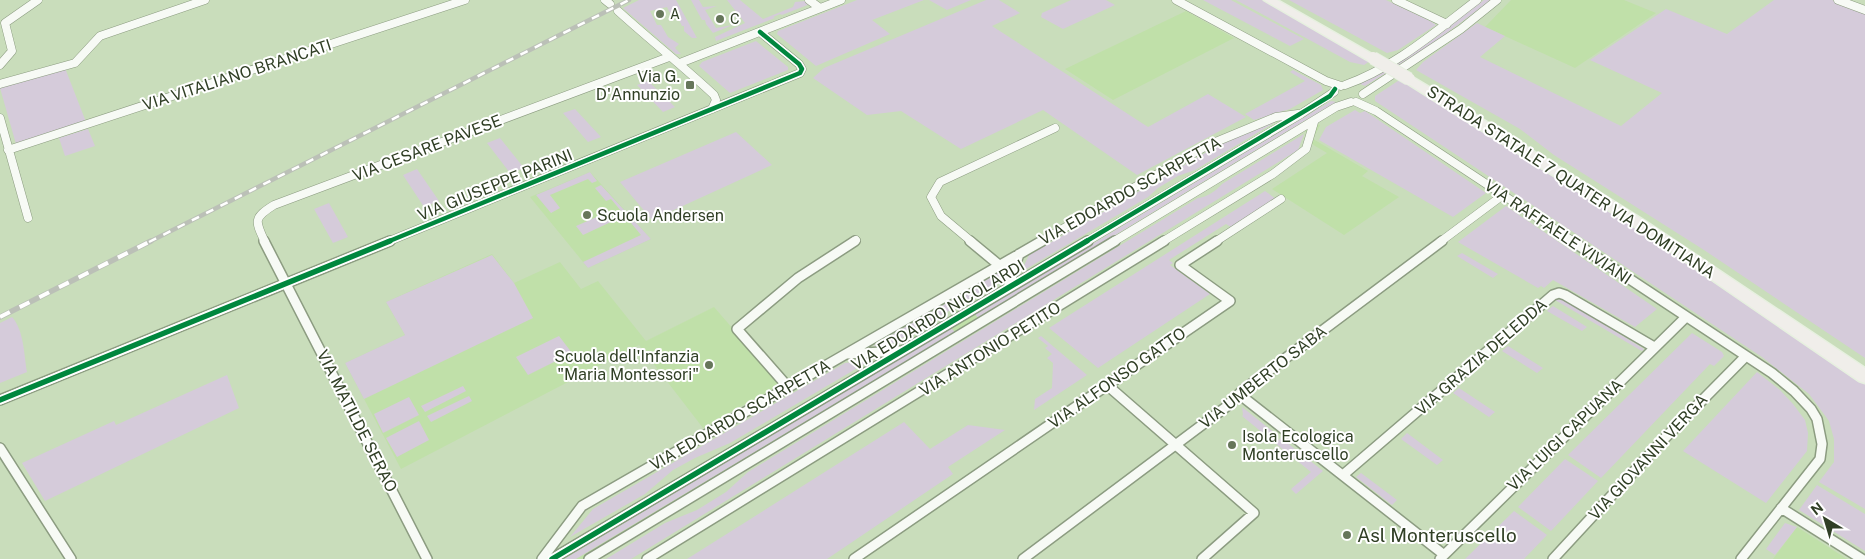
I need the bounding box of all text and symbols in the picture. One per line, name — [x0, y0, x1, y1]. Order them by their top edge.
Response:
place label: A — [670, 6, 680, 22]
marker: A — [654, 8, 666, 20]
place label: C — [730, 11, 740, 27]
marker: C — [714, 13, 726, 25]
street label: VIA VITALIANO BRANCATI — [140, 35, 334, 115]
place label: Via G. D'Annunzio — [596, 67, 680, 104]
marker: Via G. D'Annunzio — [684, 79, 696, 91]
street label: STRADA STATALE 7 QUATER VIA DOMITIANA — [1423, 82, 1719, 282]
street label: VIA CESARE PAVESE — [350, 111, 504, 185]
street label: VIA EDOARDO SCARPETTA — [1036, 133, 1224, 249]
street label: VIA GIUSEPPE PARINI — [415, 145, 575, 225]
street label: VIA RAFFAELE VIVIANI — [1481, 176, 1635, 288]
place label: Scuola Andersen — [597, 206, 724, 225]
marker: Scuola Andersen — [581, 209, 593, 221]
street label: VIA EDOARDO NICOLARDI — [848, 256, 1028, 374]
street label: VIA GRAZIA DELEDDA — [1411, 295, 1551, 419]
street label: VIA ANTONIO PETITO — [916, 298, 1064, 400]
street label: VIA UMBERTO SABA — [1196, 321, 1330, 433]
street label: VIA ALFONSO GATTO — [1045, 323, 1189, 433]
street label: VIA MATILDE SERAO — [313, 347, 401, 495]
place label: Scuola dell'Infanzia "Maria Montessori" — [554, 347, 699, 384]
street label: VIA EDOARDO SCARPETTA — [646, 356, 834, 474]
marker: Scuola dell'Infanzia "Maria Montessori" — [703, 359, 715, 371]
street label: VIA LUIGI CAPUANA — [1503, 375, 1627, 495]
street label: VIA GIOVANNI VERGA — [1585, 390, 1711, 524]
place label: Isola Ecologica Monteruscello — [1242, 427, 1354, 464]
marker: Isola Ecologica Monteruscello — [1226, 439, 1238, 451]
north arrow — [1800, 494, 1850, 544]
text: N — [1808, 499, 1826, 518]
place label: Asl Monteruscello — [1357, 524, 1517, 546]
marker: Asl Monteruscello — [1341, 529, 1353, 541]

